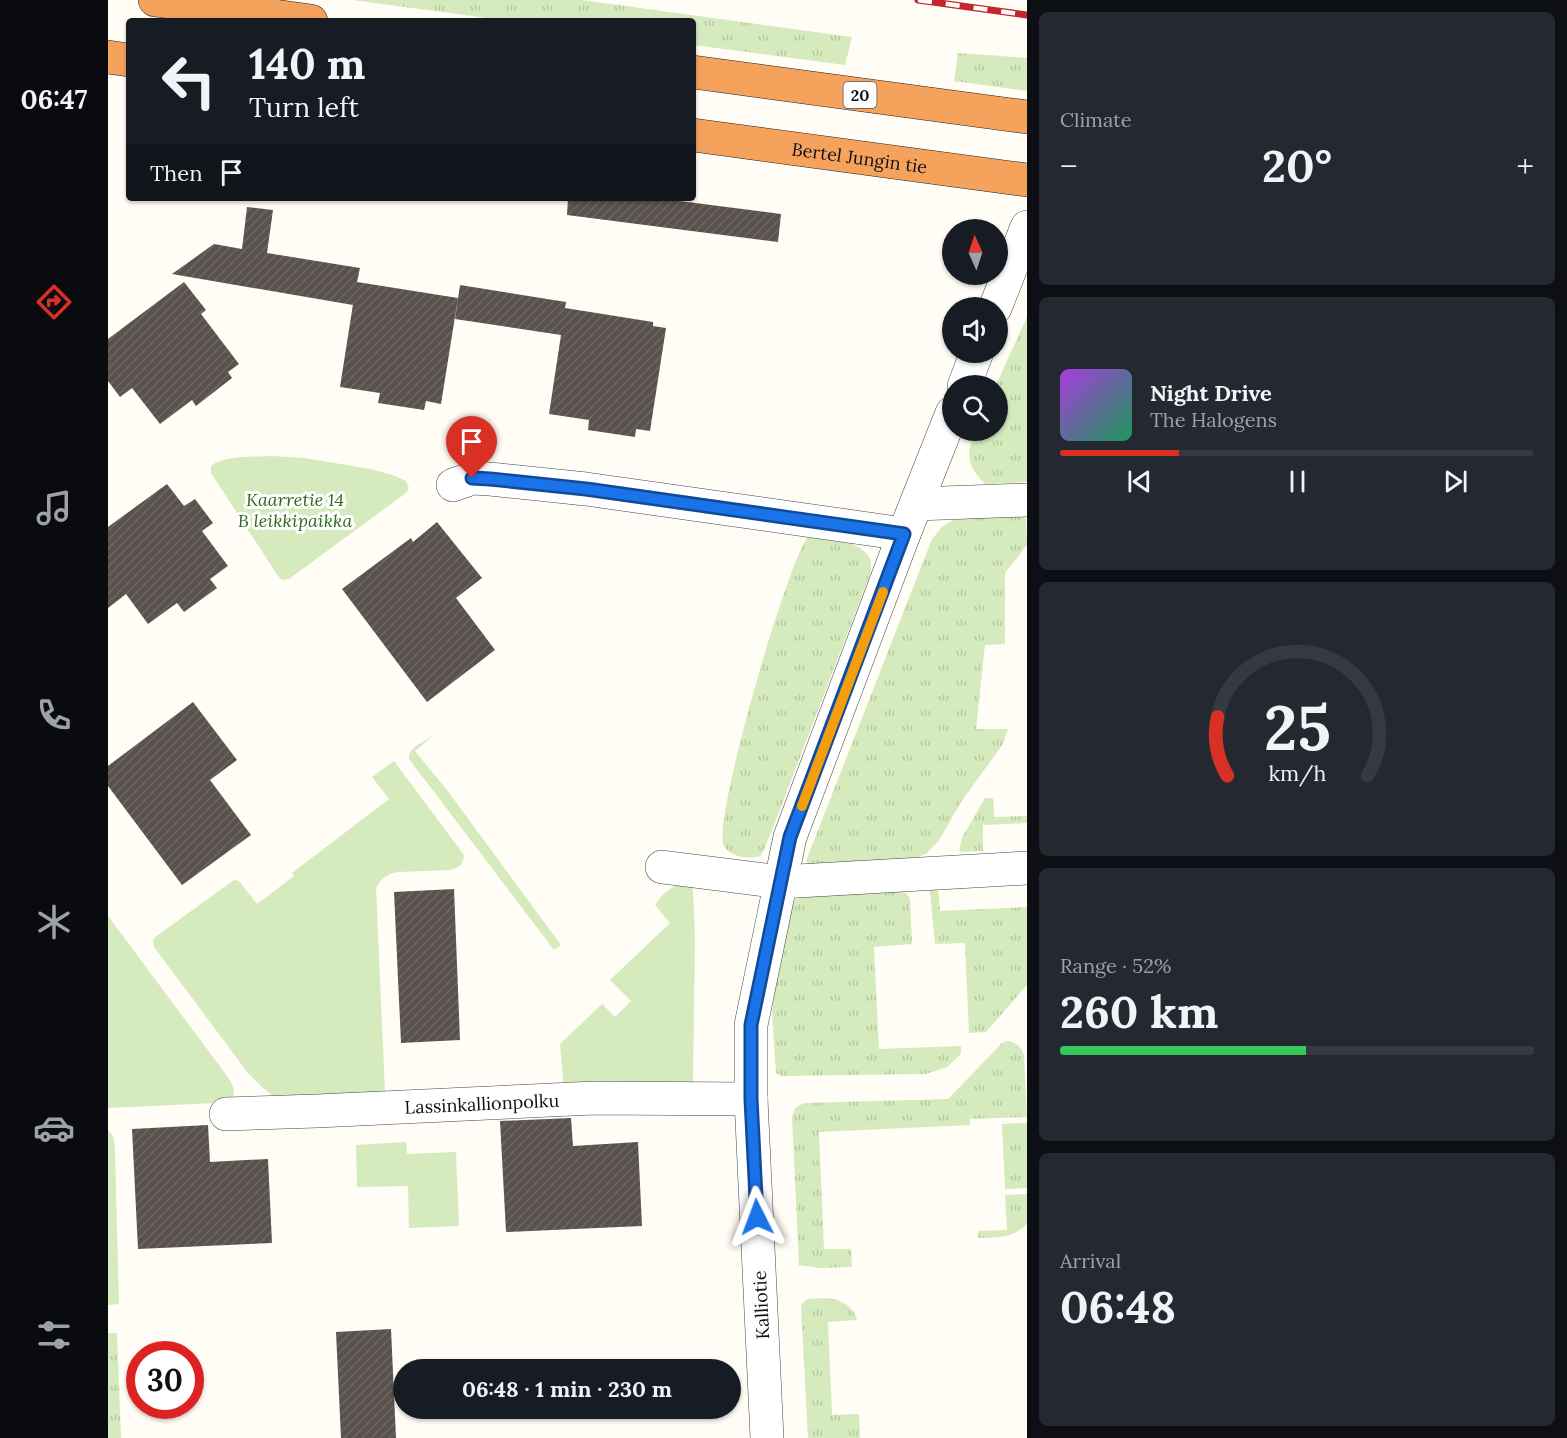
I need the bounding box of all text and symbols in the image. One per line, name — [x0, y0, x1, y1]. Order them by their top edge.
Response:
text: 140 m — [249, 37, 365, 91]
icon: left — [150, 42, 228, 120]
text: 06:47 — [21, 82, 87, 116]
road number: 20 — [844, 82, 876, 108]
text: Turn left — [249, 90, 359, 124]
text: Climate — [1060, 107, 1132, 132]
street label: Bertel Jungin tie — [790, 137, 929, 178]
text: 20° — [1262, 137, 1332, 194]
text: − — [1060, 145, 1078, 187]
text: + — [1516, 145, 1534, 187]
icon: arrive — [215, 156, 248, 189]
text: Then — [150, 159, 203, 187]
north arrow — [942, 219, 1008, 285]
map controls — [942, 219, 1008, 441]
icon: directions — [33, 281, 75, 323]
button: sound — [942, 297, 1008, 363]
button: search — [942, 375, 1008, 441]
text: Night Drive — [1150, 379, 1272, 407]
text: The Halogens — [1150, 407, 1277, 432]
pin — [446, 416, 497, 478]
icon: arrive — [455, 425, 488, 458]
icon: previous — [1123, 465, 1156, 498]
icon: pause — [1281, 465, 1314, 498]
icon: next — [1439, 465, 1472, 498]
icon: music — [33, 487, 75, 529]
park label: Kaarretie 14 B leikkipaikka — [238, 488, 352, 532]
text: 25 — [1264, 687, 1330, 767]
icon: phone — [33, 694, 75, 736]
text: km/h — [1268, 759, 1326, 787]
icon: climate — [33, 901, 75, 943]
text: Range · 52% — [1060, 953, 1171, 978]
text: 260 km — [1060, 983, 1218, 1040]
street label: Lassinkallionpolku — [404, 1088, 560, 1118]
icon: car — [33, 1107, 75, 1149]
position arrow — [725, 1185, 789, 1249]
text: Arrival — [1060, 1248, 1121, 1273]
street label: Kalliotie — [748, 1270, 774, 1340]
text: 06:48 — [1060, 1278, 1176, 1335]
icon: filters — [33, 1314, 75, 1356]
speed limit sign: 30 — [126, 1341, 204, 1419]
text: 06:48 · 1 min · 230 m — [462, 1375, 672, 1403]

